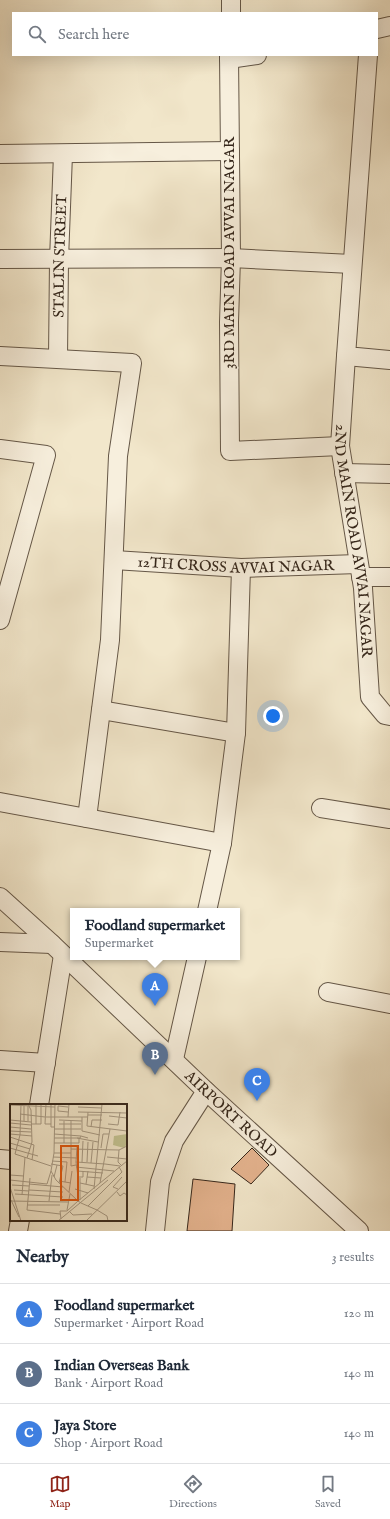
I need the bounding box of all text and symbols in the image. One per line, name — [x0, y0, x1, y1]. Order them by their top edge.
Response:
search box — [12, 12, 378, 56]
icon: search — [26, 23, 48, 45]
text: Search here — [58, 25, 129, 44]
street label: 3RD MAIN ROAD AVVAI NAGAR — [220, 136, 239, 369]
street label: STALIN STREET — [49, 194, 71, 318]
street label: 2ND MAIN ROAD AVVAI NAGAR — [330, 424, 376, 659]
street label: 12TH CROSS AVVAI NAGAR — [137, 552, 335, 578]
your location — [263, 706, 283, 726]
popup — [70, 908, 240, 960]
text: Foodland supermarket — [85, 916, 225, 935]
text: Supermarket — [85, 935, 154, 952]
pin: A — [142, 973, 168, 1006]
pin: B — [142, 1042, 168, 1075]
street label: AIRPORT ROAD — [180, 1066, 281, 1162]
pin: C — [244, 1068, 270, 1101]
inset map — [10, 1104, 127, 1221]
text: Nearby — [16, 1247, 69, 1268]
text: 3 results — [332, 1249, 374, 1266]
text: Foodland supermarket — [54, 1296, 194, 1315]
text: A — [25, 1305, 33, 1322]
text: 120 m — [344, 1305, 374, 1322]
text: Supermarket · Airport Road — [54, 1315, 204, 1332]
text: Indian Overseas Bank — [54, 1356, 189, 1375]
text: B — [25, 1365, 33, 1382]
text: 140 m — [344, 1365, 374, 1382]
text: Bank · Airport Road — [54, 1375, 163, 1392]
text: Jaya Store — [54, 1416, 116, 1435]
text: C — [24, 1425, 34, 1442]
text: 140 m — [344, 1425, 374, 1442]
text: Shop · Airport Road — [54, 1435, 163, 1452]
tab: Map — [49, 1473, 71, 1511]
tab: Directions — [169, 1473, 217, 1511]
tab: Saved — [315, 1473, 341, 1511]

